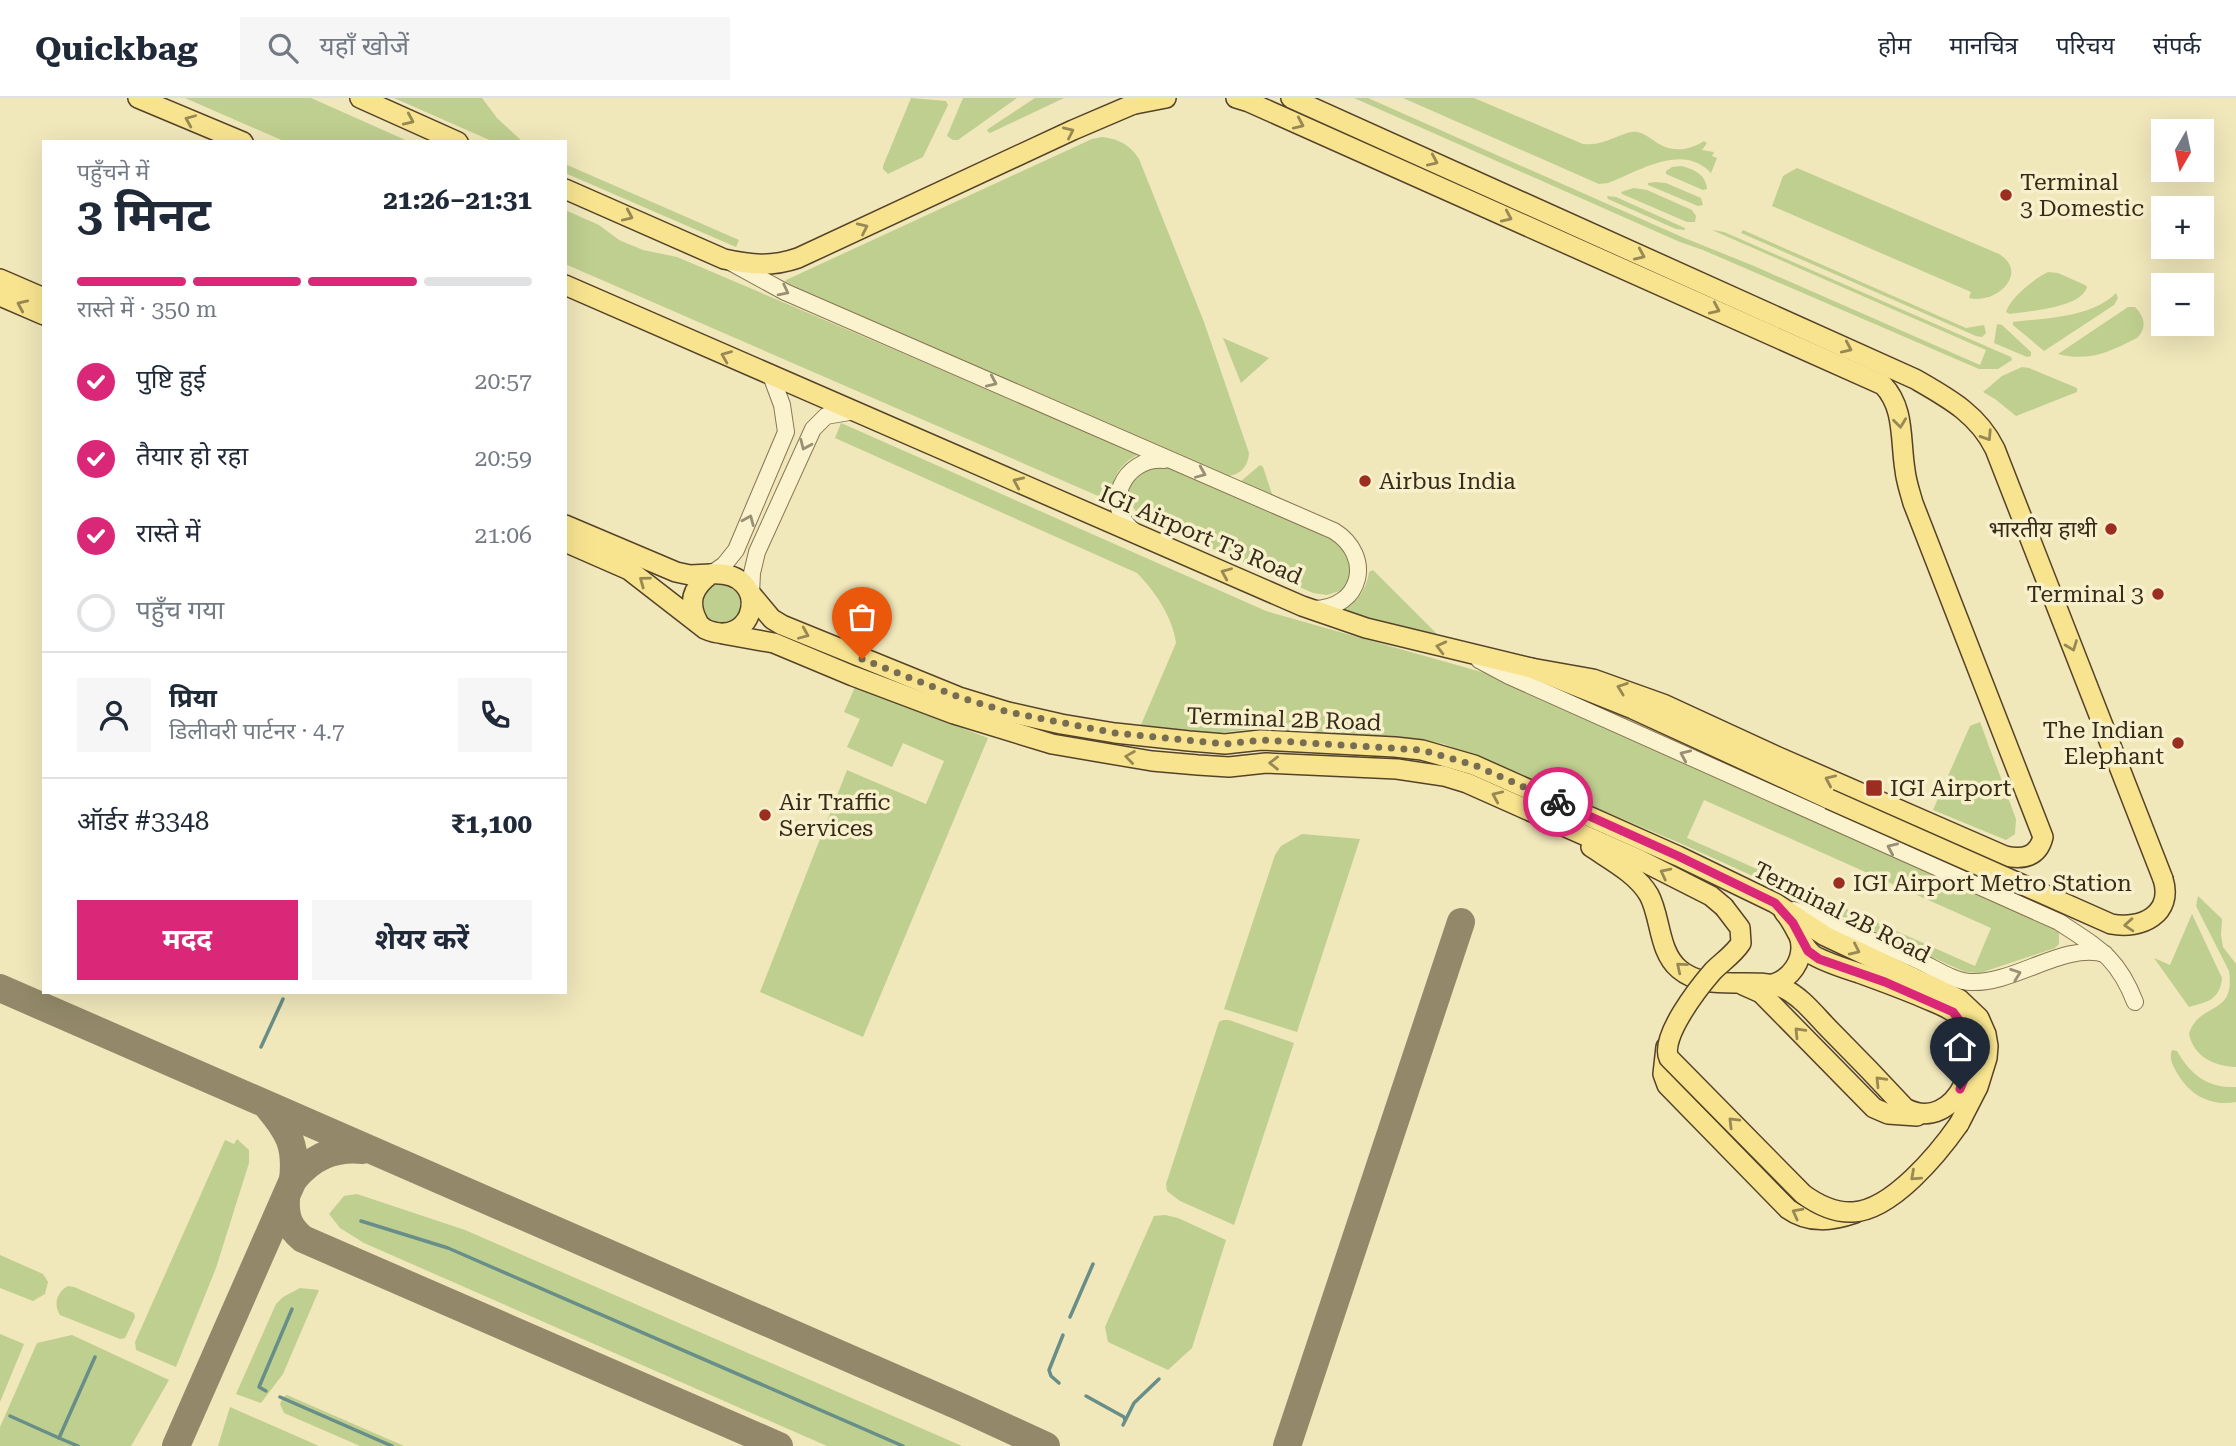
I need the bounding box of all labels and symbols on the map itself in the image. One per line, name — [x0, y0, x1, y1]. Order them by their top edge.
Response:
one-way arrow — [402, 112, 414, 126]
one-way arrow — [185, 114, 197, 128]
one-way arrow — [1292, 116, 1304, 130]
north arrow — [2151, 119, 2214, 182]
one-way arrow — [1062, 126, 1074, 140]
one-way arrow — [1425, 153, 1438, 167]
place label: Terminal 3 Domestic — [2020, 169, 2144, 222]
marker: Terminal 3 Domestic — [1998, 187, 2014, 203]
one-way arrow — [621, 208, 633, 222]
one-way arrow — [1500, 208, 1512, 222]
one-way arrow — [855, 222, 868, 236]
one-way arrow — [1633, 247, 1645, 261]
one-way arrow — [777, 283, 789, 297]
one-way arrow — [17, 299, 29, 313]
one-way arrow — [1708, 301, 1720, 315]
one-way arrow — [1840, 340, 1852, 354]
one-way arrow — [721, 350, 733, 364]
one-way arrow — [985, 374, 997, 388]
one-way arrow — [1892, 417, 1907, 429]
one-way arrow — [1979, 428, 1992, 441]
one-way arrow — [799, 438, 813, 450]
one-way arrow — [1193, 465, 1206, 479]
place label: Airbus India — [1379, 468, 1516, 495]
marker: Airbus India — [1357, 473, 1373, 489]
one-way arrow — [1013, 476, 1025, 490]
street label: IGI Airport T3 Road — [1095, 481, 1306, 591]
one-way arrow — [741, 515, 755, 527]
place label: भारतीय हाथी — [1988, 516, 2098, 543]
marker: भारतीय हाथी — [2103, 521, 2119, 537]
one-way arrow — [1221, 567, 1234, 581]
one-way arrow — [639, 576, 652, 589]
place label: Terminal 3 — [2027, 581, 2144, 608]
marker: Terminal 3 — [2150, 586, 2166, 602]
pin — [832, 587, 892, 659]
one-way arrow — [797, 626, 809, 640]
one-way arrow — [2064, 640, 2078, 652]
one-way arrow — [1435, 641, 1447, 655]
one-way arrow — [1616, 682, 1628, 696]
street label: Terminal 2B Road — [1186, 703, 1382, 736]
place label: The Indian Elephant — [2042, 717, 2164, 770]
marker: The Indian Elephant — [2170, 735, 2186, 751]
one-way arrow — [1680, 749, 1692, 763]
one-way arrow — [1124, 750, 1136, 765]
one-way arrow — [1268, 756, 1279, 771]
courier — [1523, 767, 1593, 837]
one-way arrow — [1824, 774, 1837, 788]
place label: IGI Airport — [1890, 775, 2012, 802]
marker: IGI Airport — [1864, 778, 1884, 798]
place label: Air Traffic Services — [779, 789, 891, 842]
one-way arrow — [1492, 790, 1504, 804]
marker: Air Traffic Services — [757, 807, 773, 823]
one-way arrow — [1887, 842, 1900, 856]
street label: Terminal 2B Road — [1749, 856, 1935, 969]
one-way arrow — [1660, 867, 1672, 881]
place label: IGI Airport Metro Station — [1853, 870, 2132, 897]
marker: IGI Airport Metro Station — [1831, 875, 1847, 891]
one-way arrow — [2123, 917, 2134, 932]
one-way arrow — [1848, 942, 1860, 956]
one-way arrow — [1676, 963, 1689, 976]
one-way arrow — [2009, 968, 2021, 982]
pin — [1930, 1017, 1990, 1089]
one-way arrow — [1794, 1028, 1807, 1041]
one-way arrow — [1875, 1077, 1888, 1090]
one-way arrow — [1728, 1118, 1741, 1131]
one-way arrow — [1910, 1168, 1923, 1181]
one-way arrow — [1792, 1208, 1805, 1221]

